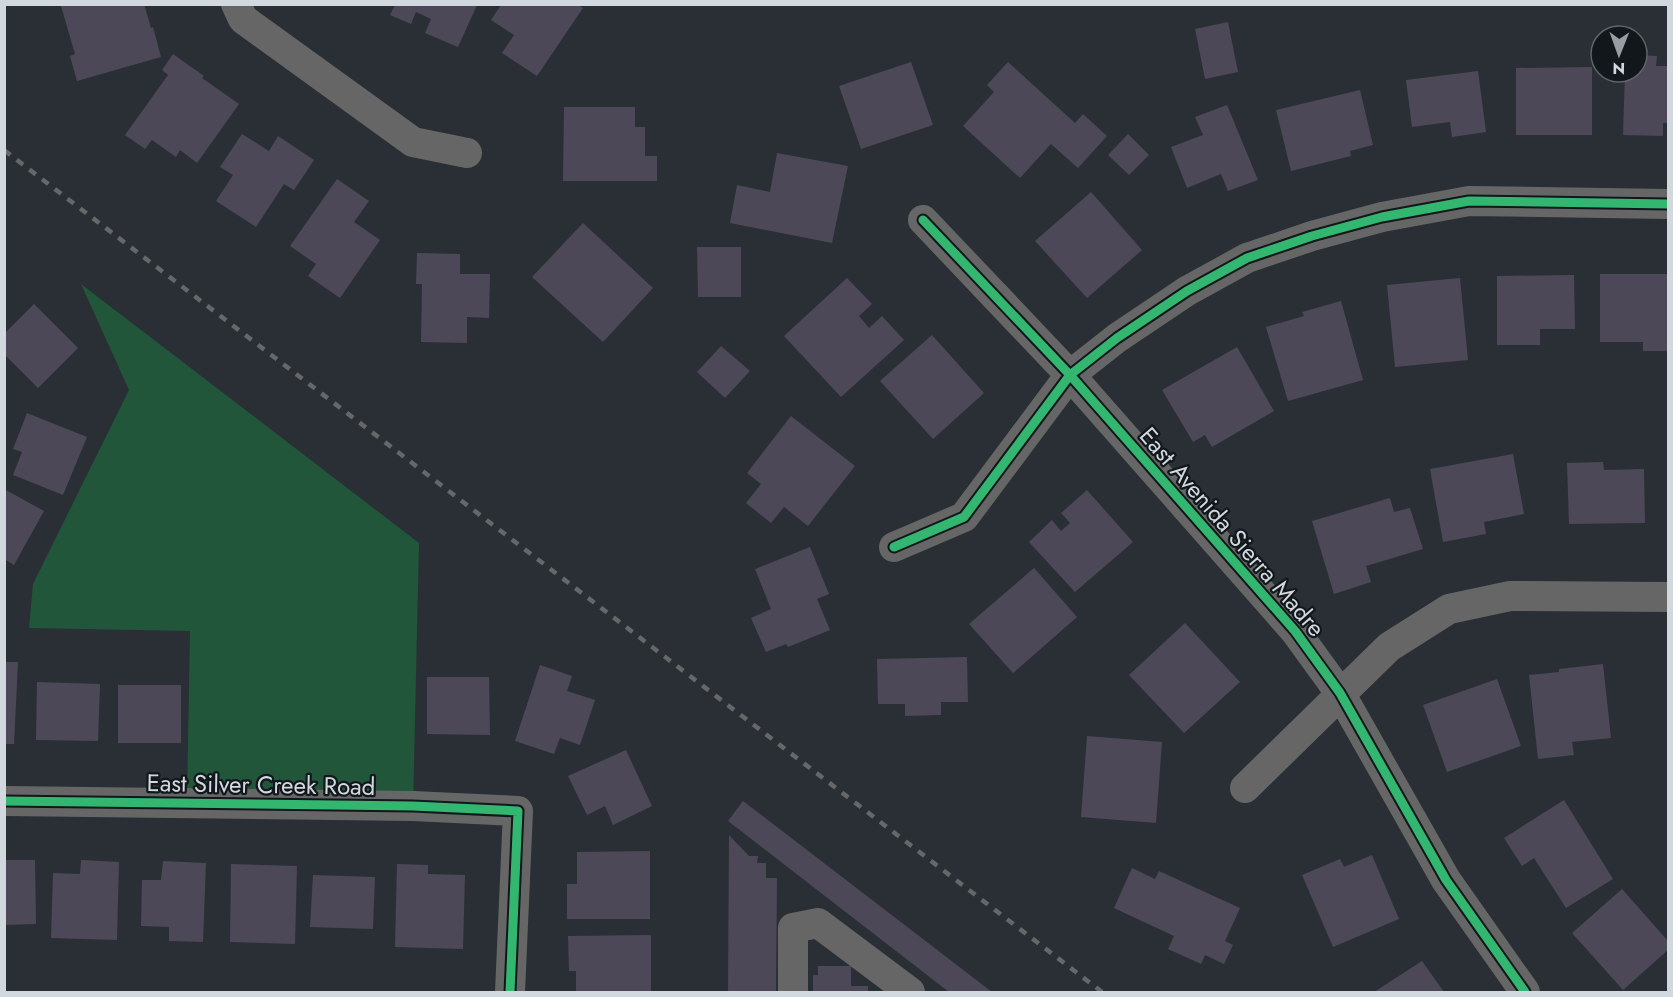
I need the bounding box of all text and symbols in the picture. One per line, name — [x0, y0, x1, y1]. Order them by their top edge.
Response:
north arrow — [1589, 24, 1649, 84]
text: N — [1612, 57, 1625, 80]
street label: East Avenida Sierra Madre — [1131, 419, 1333, 644]
street label: East Silver Creek Road — [146, 765, 376, 804]

